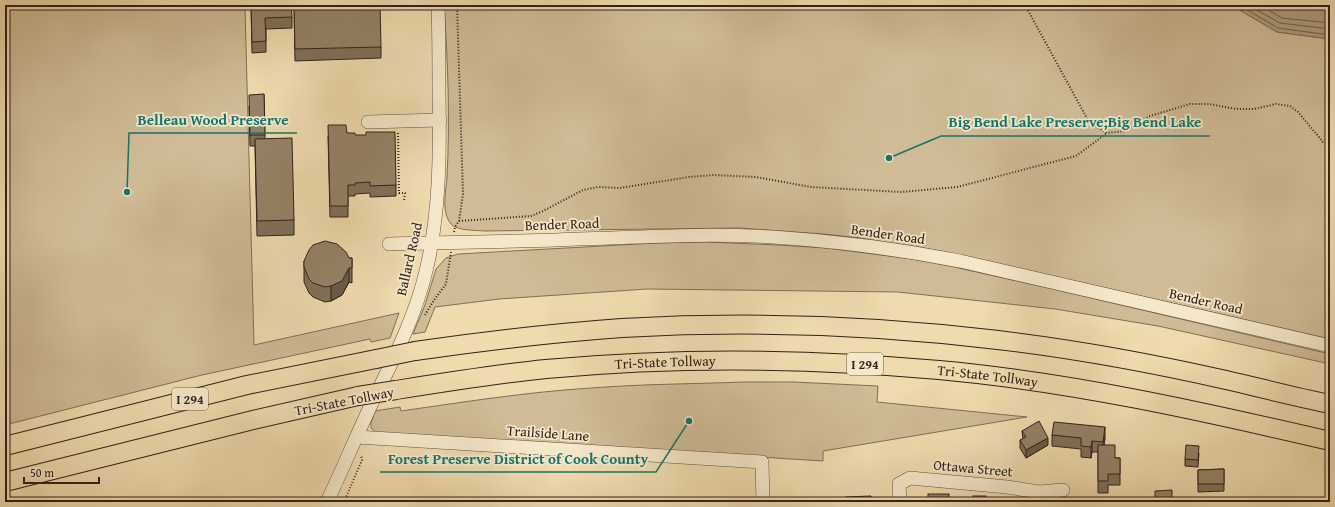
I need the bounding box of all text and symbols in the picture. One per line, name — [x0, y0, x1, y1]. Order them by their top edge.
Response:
callout: Belleau Wood Preserve — [129, 106, 297, 133]
text: Belleau Wood Preserve — [137, 109, 289, 130]
callout: Big Bend Lake Preserve;Big Bend Lake — [941, 109, 1210, 136]
text: Big Bend Lake Preserve;Big Bend Lake — [949, 111, 1201, 132]
street label: Bender Road — [524, 213, 600, 235]
street label: Bender Road — [850, 219, 927, 249]
street label: Ballard Road — [391, 220, 427, 298]
street label: Bender Road — [1167, 283, 1245, 319]
street label: Tri-State Tollway — [614, 351, 716, 374]
road number: I 294 — [847, 353, 883, 375]
street label: Tri-State Tollway — [936, 360, 1039, 392]
street label: Tri-State Tollway — [293, 382, 395, 420]
road number: I 294 — [172, 388, 208, 410]
street label: Trailside Lane — [506, 420, 590, 446]
callout: Forest Preserve District of Cook County — [380, 445, 656, 472]
text: Forest Preserve District of Cook County — [388, 448, 648, 469]
street label: Ottawa Street — [932, 455, 1014, 481]
scale bar — [24, 459, 99, 485]
text: 50 m — [30, 464, 54, 481]

